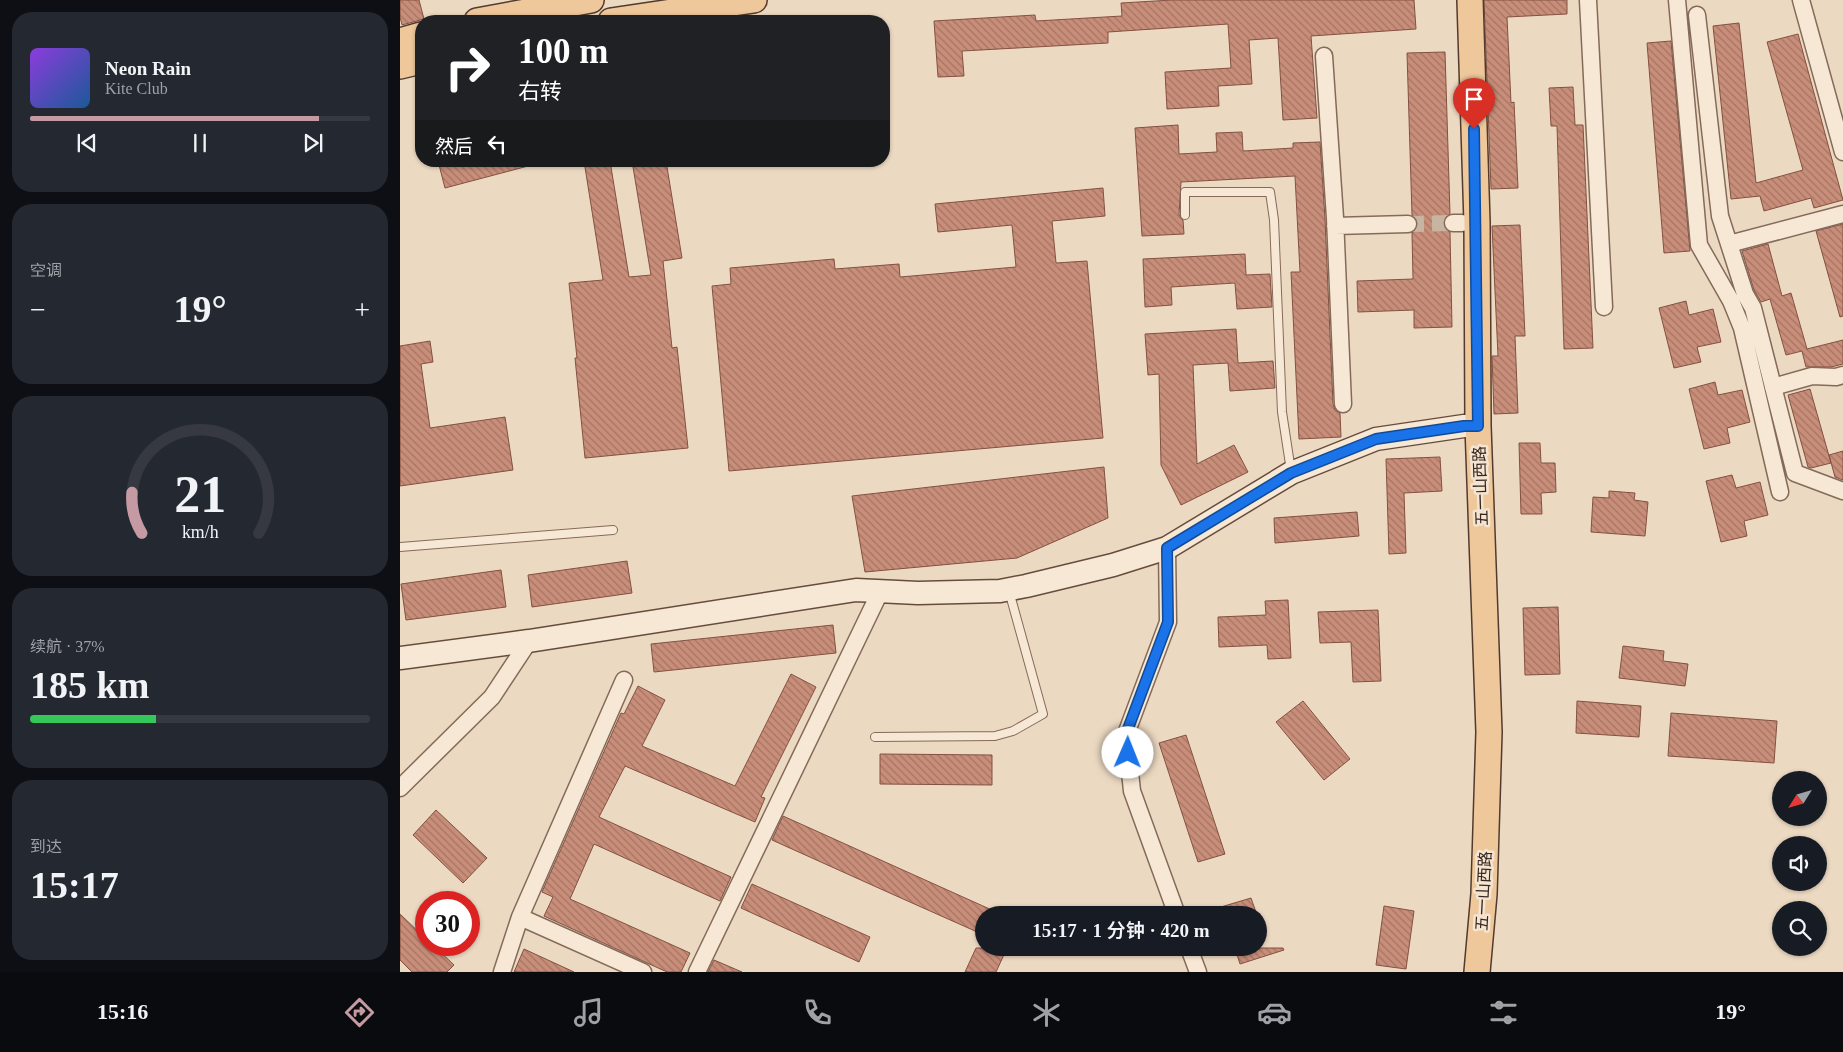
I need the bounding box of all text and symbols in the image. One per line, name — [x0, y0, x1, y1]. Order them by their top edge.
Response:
text: 100 m — [518, 32, 608, 71]
icon: right — [435, 35, 500, 100]
text: Neon Rain — [105, 58, 191, 79]
pin — [1453, 78, 1495, 129]
text: 右转 — [518, 79, 562, 104]
text: Kite Club — [105, 80, 168, 97]
icon: arrive — [1460, 85, 1488, 113]
icon: previous — [73, 129, 101, 157]
icon: pause — [186, 129, 214, 157]
icon: next — [299, 129, 327, 157]
icon: left — [483, 130, 511, 158]
text: 然后 — [435, 136, 473, 157]
text: 空调 — [30, 262, 62, 279]
text: 19° — [173, 288, 227, 330]
text: − — [30, 294, 46, 325]
text: + — [354, 294, 370, 325]
street label: 五一山西路 — [1471, 446, 1490, 526]
text: 21 — [174, 466, 226, 523]
text: km/h — [182, 522, 218, 542]
text: 续航 · 37% — [30, 638, 105, 655]
text: 185 km — [30, 664, 149, 706]
position arrow — [1101, 726, 1153, 778]
north arrow — [1772, 771, 1828, 826]
map controls — [1772, 771, 1827, 956]
button: sound — [1772, 836, 1827, 891]
text: 到达 — [30, 838, 62, 855]
street label: 五一山西路 — [1473, 851, 1494, 931]
text: 15:17 — [30, 864, 119, 906]
speed limit sign: 30 — [415, 891, 480, 956]
button: search — [1772, 901, 1827, 956]
text: 15:17 · 1 分钟 · 420 m — [1032, 920, 1210, 941]
icon: directions — [342, 995, 377, 1030]
icon: music — [571, 995, 606, 1030]
icon: phone — [800, 995, 835, 1030]
icon: climate — [1029, 995, 1064, 1030]
icon: car — [1257, 995, 1292, 1030]
icon: filters — [1486, 995, 1521, 1030]
text: 15:16 — [97, 999, 148, 1024]
text: 19° — [1715, 999, 1746, 1024]

